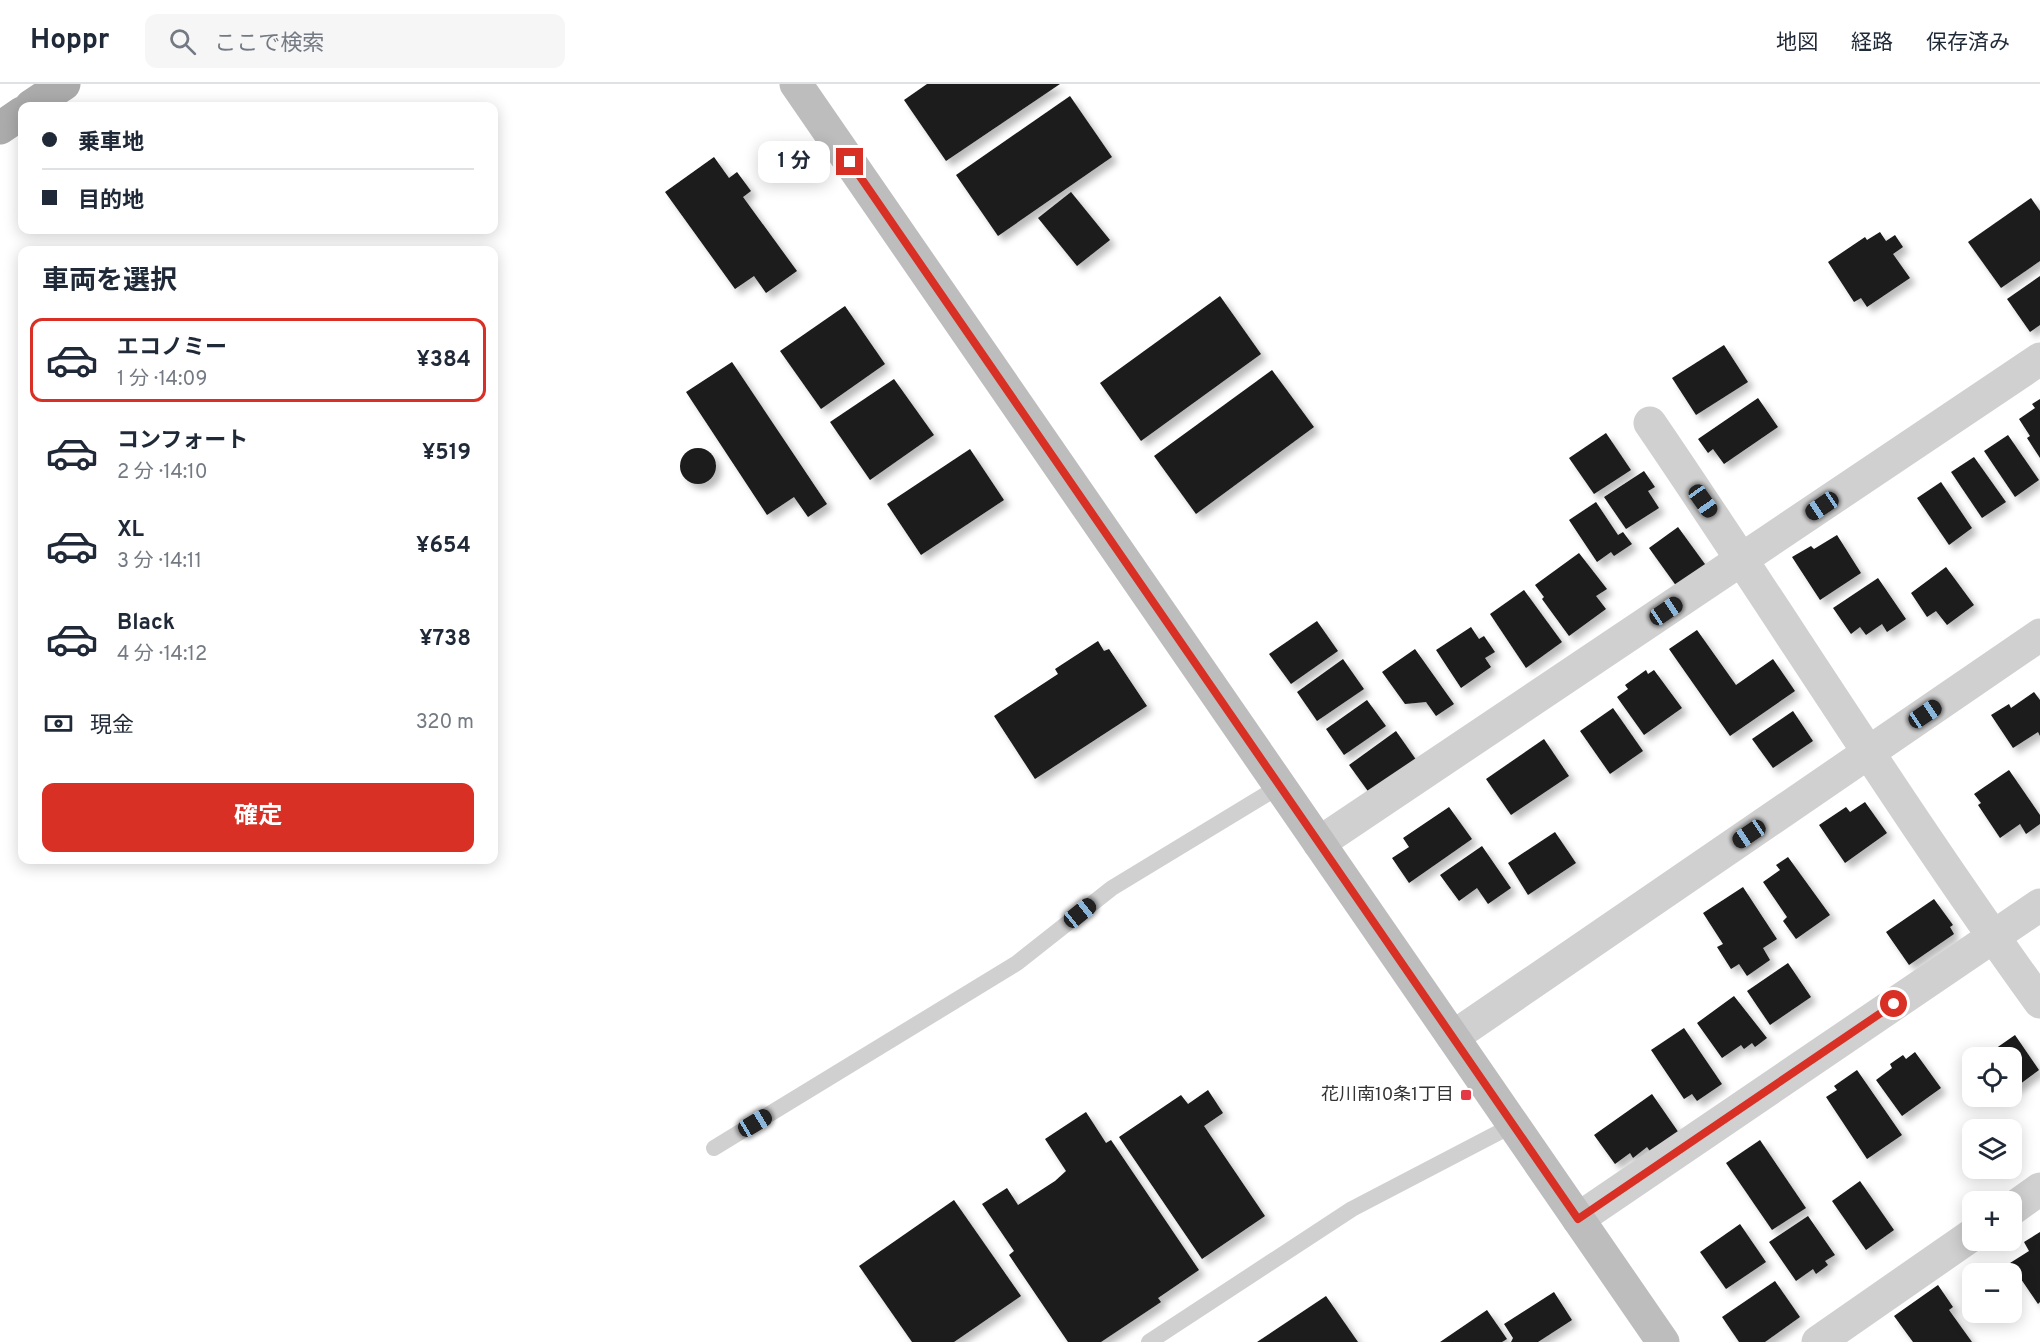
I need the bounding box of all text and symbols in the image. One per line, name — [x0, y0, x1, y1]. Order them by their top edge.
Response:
search box — [145, 14, 565, 68]
text: Hoppr — [30, 23, 109, 59]
icon: search — [166, 25, 199, 58]
text: 地図 — [1776, 30, 1818, 57]
text: 経路 — [1851, 30, 1893, 57]
text: 保存済み — [1926, 30, 2010, 57]
text: ここで検索 — [214, 31, 324, 58]
text: 乗車地 — [78, 130, 144, 157]
callout: 1 分 — [757, 141, 829, 183]
route end — [836, 148, 863, 175]
text: 1 分 — [778, 149, 811, 175]
text: 目的地 — [78, 188, 144, 215]
text: 車両を選択 — [42, 265, 177, 299]
icon: car — [45, 333, 99, 387]
text: エコノミー — [117, 335, 227, 362]
text: ¥384 — [416, 347, 471, 374]
text: 1 分 · 14:09 — [117, 367, 207, 393]
icon: car — [45, 426, 99, 480]
text: コンフォート — [117, 428, 248, 455]
text: ¥519 — [422, 440, 471, 467]
text: 2 分 · 14:10 — [117, 460, 208, 486]
car — [1685, 481, 1721, 521]
car — [1802, 488, 1842, 524]
text: XL — [117, 517, 144, 544]
icon: car — [45, 519, 99, 573]
text: ¥654 — [416, 533, 471, 560]
text: 3 分 · 14:11 — [117, 549, 202, 575]
car — [1646, 593, 1686, 629]
text: Black — [117, 610, 175, 637]
icon: car — [45, 612, 99, 666]
text: ¥738 — [419, 626, 471, 653]
text: 4 分 · 14:12 — [117, 642, 207, 668]
car — [1905, 696, 1945, 732]
icon: cash — [42, 707, 75, 740]
text: 320 m — [416, 710, 474, 736]
text: 現金 — [90, 713, 134, 740]
button: 確定 — [42, 783, 474, 852]
car — [1729, 816, 1769, 852]
car — [1060, 895, 1100, 931]
route start — [1880, 990, 1907, 1017]
map controls — [1962, 1047, 2022, 1323]
button: locate — [1962, 1047, 2022, 1107]
place label: 花川南10条1丁目 — [1321, 1084, 1454, 1107]
marker: 花川南10条1丁目 — [1459, 1088, 1473, 1102]
car — [735, 1106, 775, 1140]
button: layers — [1962, 1119, 2022, 1179]
button: + — [1962, 1191, 2022, 1251]
button: − — [1962, 1263, 2022, 1323]

